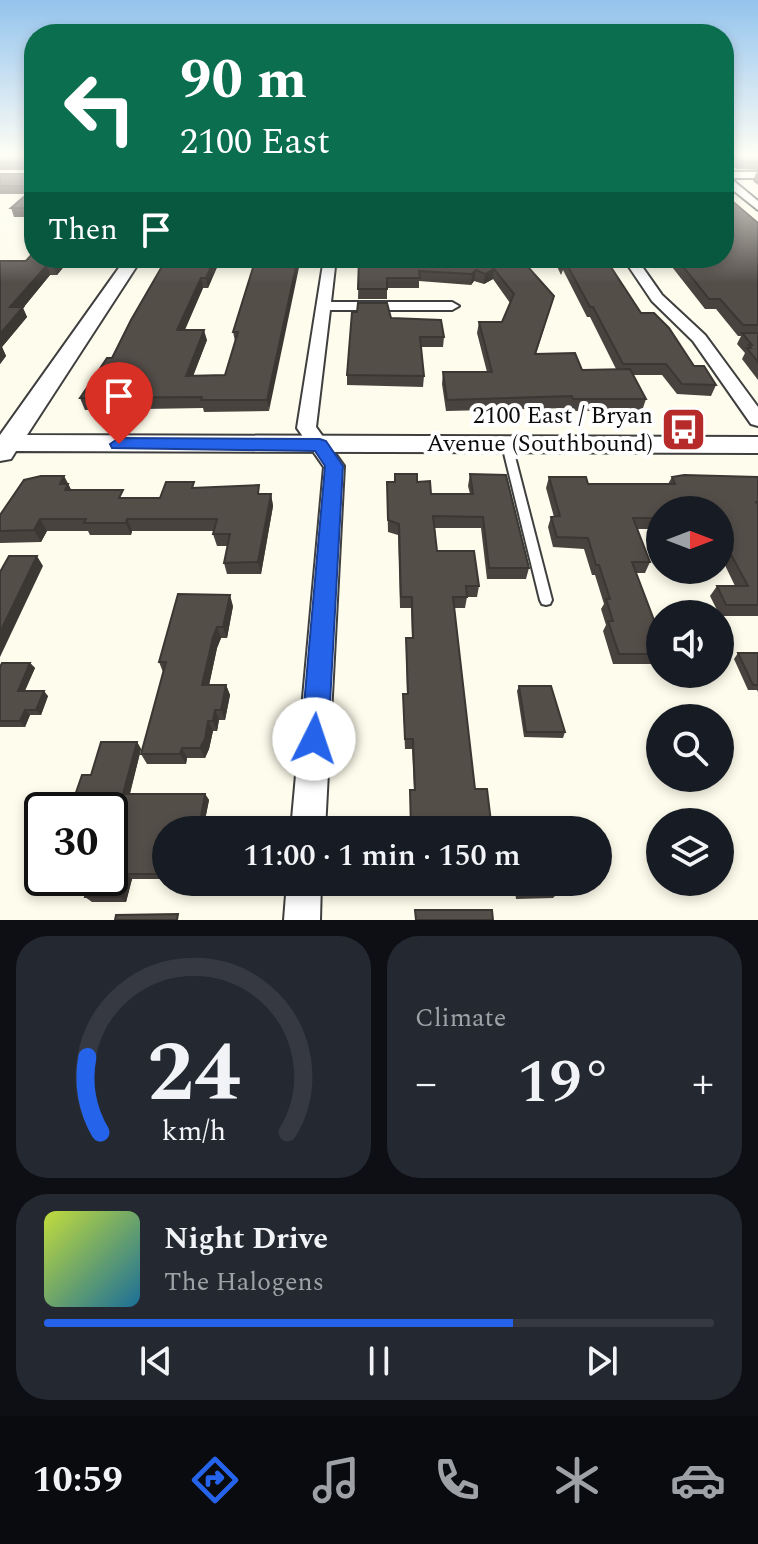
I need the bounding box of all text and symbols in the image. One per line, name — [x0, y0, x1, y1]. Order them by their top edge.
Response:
text: 90 m — [180, 38, 307, 123]
icon: left — [48, 56, 152, 160]
text: 2100 East — [180, 115, 330, 170]
text: Then — [48, 207, 118, 253]
icon: arrive — [134, 208, 178, 252]
pin — [85, 362, 153, 444]
icon: arrive — [97, 374, 141, 418]
place label: 2100 East / Bryan Avenue (Southbound) — [427, 398, 653, 462]
bus stop icon: 2100 East / Bryan Avenue (Southbound) — [660, 405, 708, 453]
north arrow — [646, 496, 734, 584]
map controls — [646, 496, 734, 896]
button: sound — [646, 600, 734, 688]
position arrow — [272, 697, 356, 781]
button: search — [646, 704, 734, 792]
speed limit sign: 30 — [24, 792, 128, 896]
button: layers — [646, 808, 734, 896]
text: 11:00 · 1 min · 150 m — [243, 833, 521, 879]
text: Climate — [415, 998, 506, 1038]
text: 24 — [147, 1011, 240, 1138]
text: 19° — [517, 1037, 612, 1129]
text: − — [415, 1050, 437, 1117]
text: + — [692, 1050, 714, 1117]
text: km/h — [161, 1110, 226, 1153]
text: Night Drive — [164, 1216, 328, 1262]
text: The Halogens — [164, 1262, 324, 1302]
icon: previous — [134, 1339, 178, 1383]
icon: pause — [357, 1339, 401, 1383]
icon: next — [580, 1339, 624, 1383]
icon: directions — [187, 1452, 243, 1508]
icon: music — [308, 1452, 364, 1508]
icon: phone — [429, 1452, 485, 1508]
icon: climate — [549, 1452, 605, 1508]
icon: car — [670, 1452, 726, 1508]
text: 10:59 — [32, 1453, 123, 1508]

